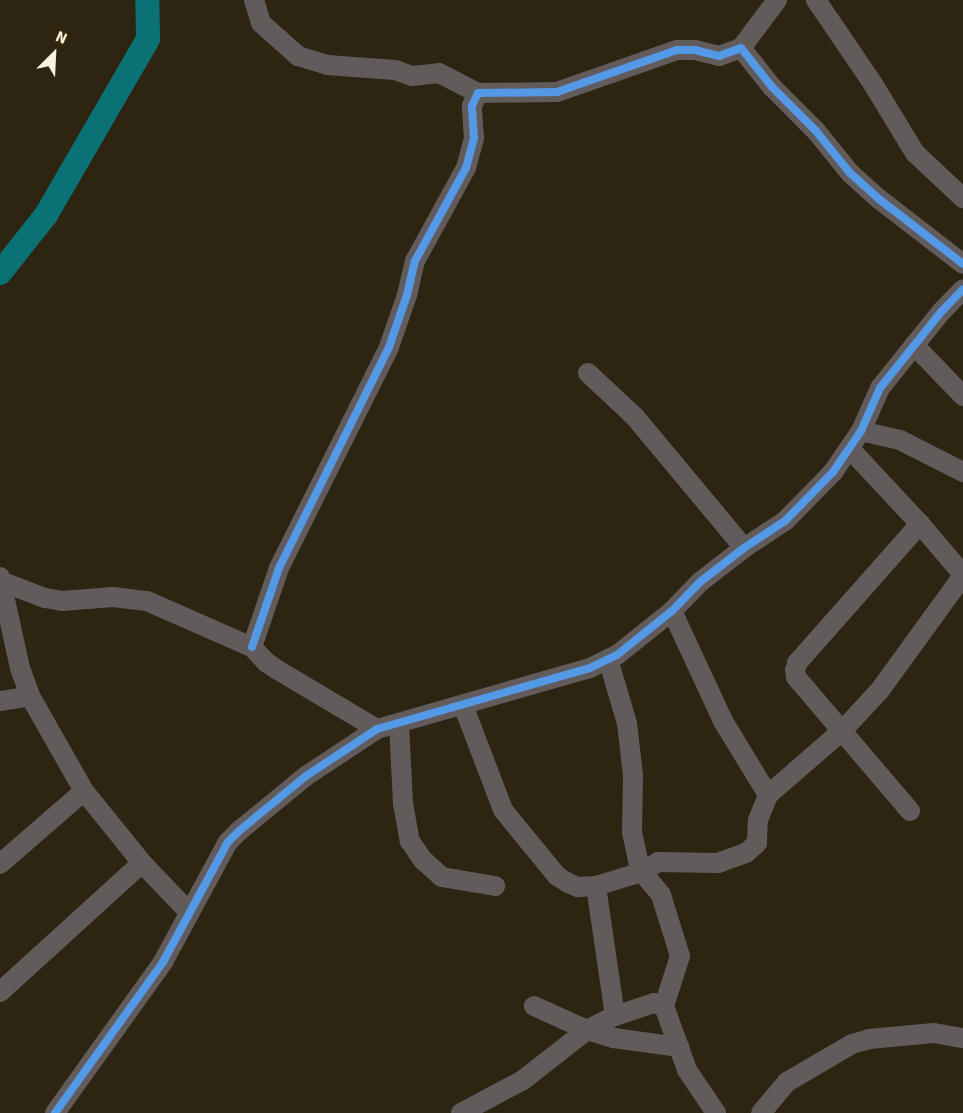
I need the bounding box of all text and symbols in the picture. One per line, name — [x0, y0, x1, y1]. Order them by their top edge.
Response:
north arrow — [24, 24, 84, 84]
text: N — [52, 25, 71, 50]

